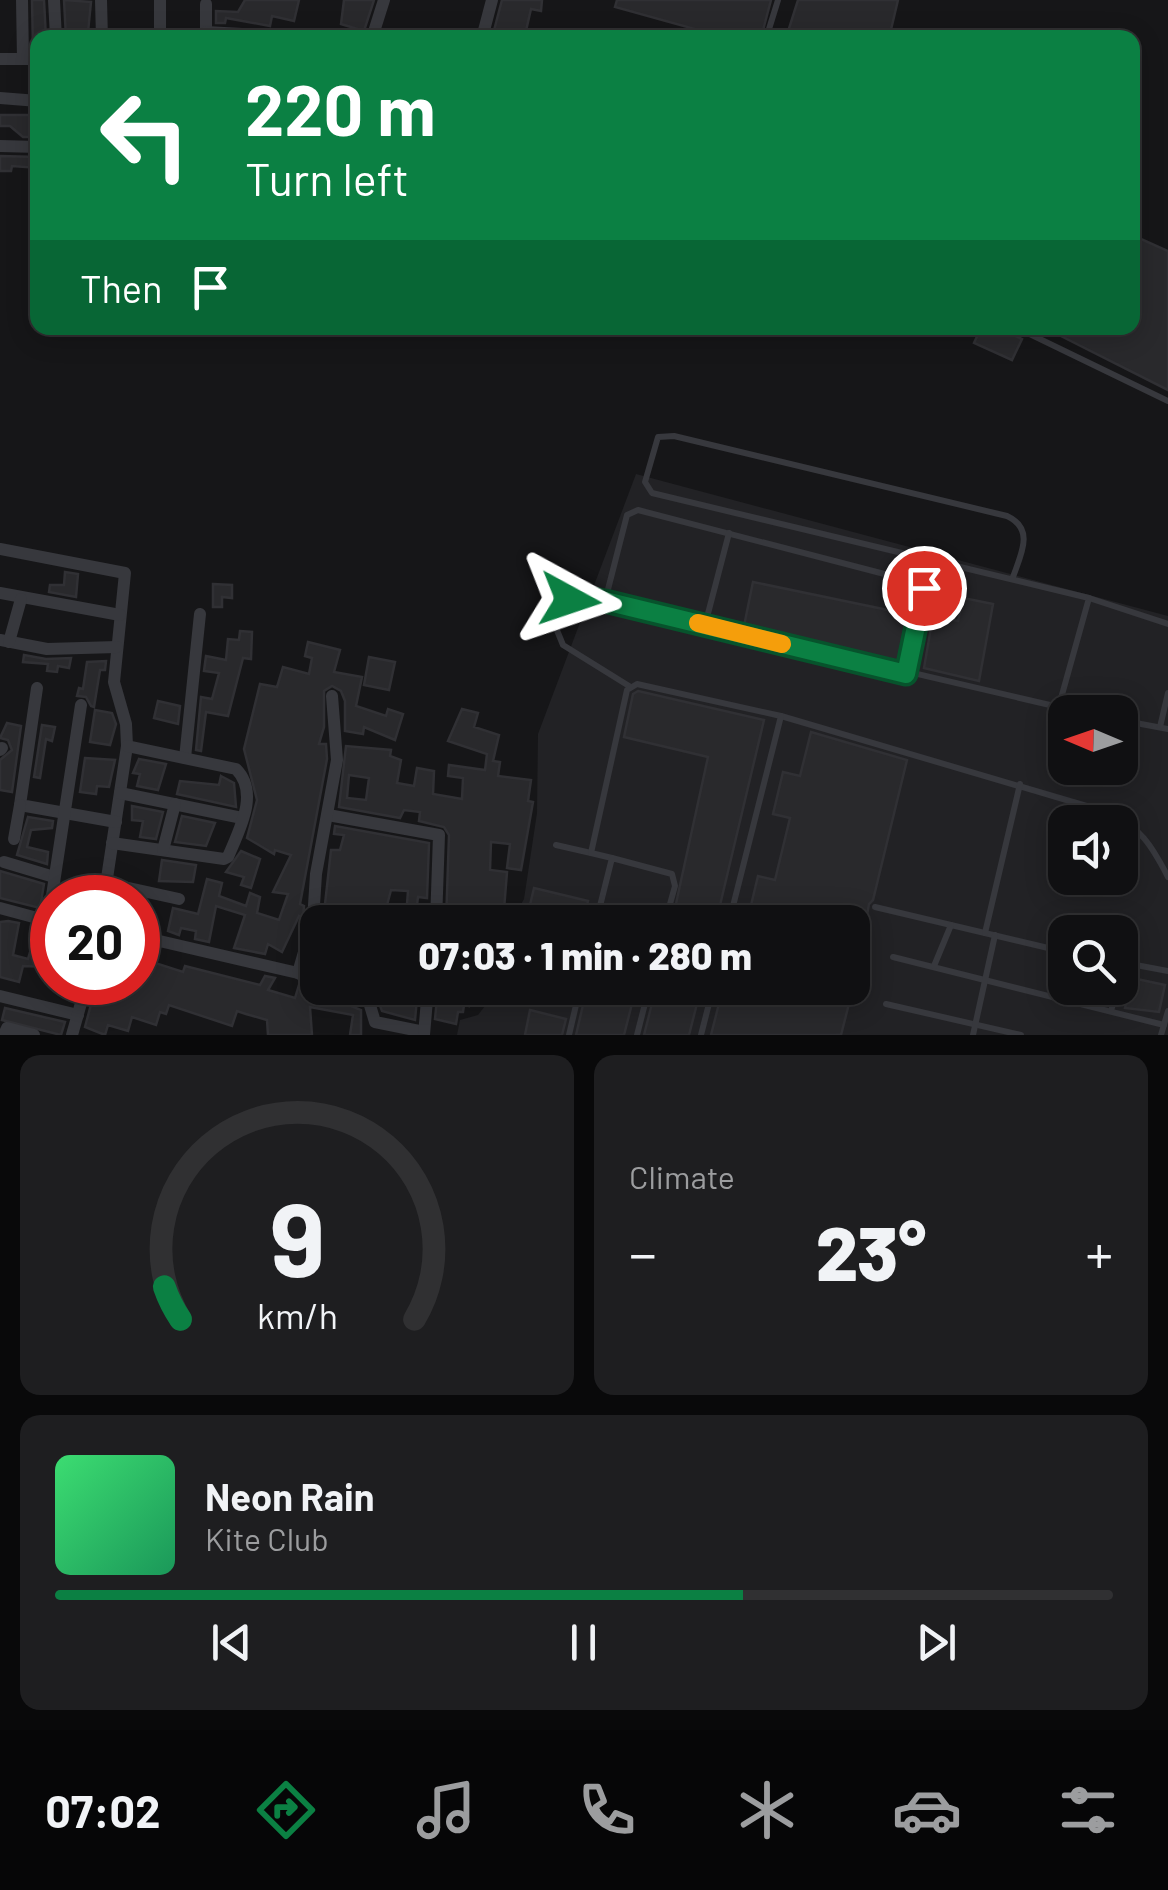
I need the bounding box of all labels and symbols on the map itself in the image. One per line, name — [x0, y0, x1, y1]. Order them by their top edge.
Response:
pin — [882, 546, 967, 631]
position arrow — [518, 548, 622, 652]
north arrow — [1048, 695, 1138, 785]
speed limit sign: 20 — [30, 875, 160, 1005]

